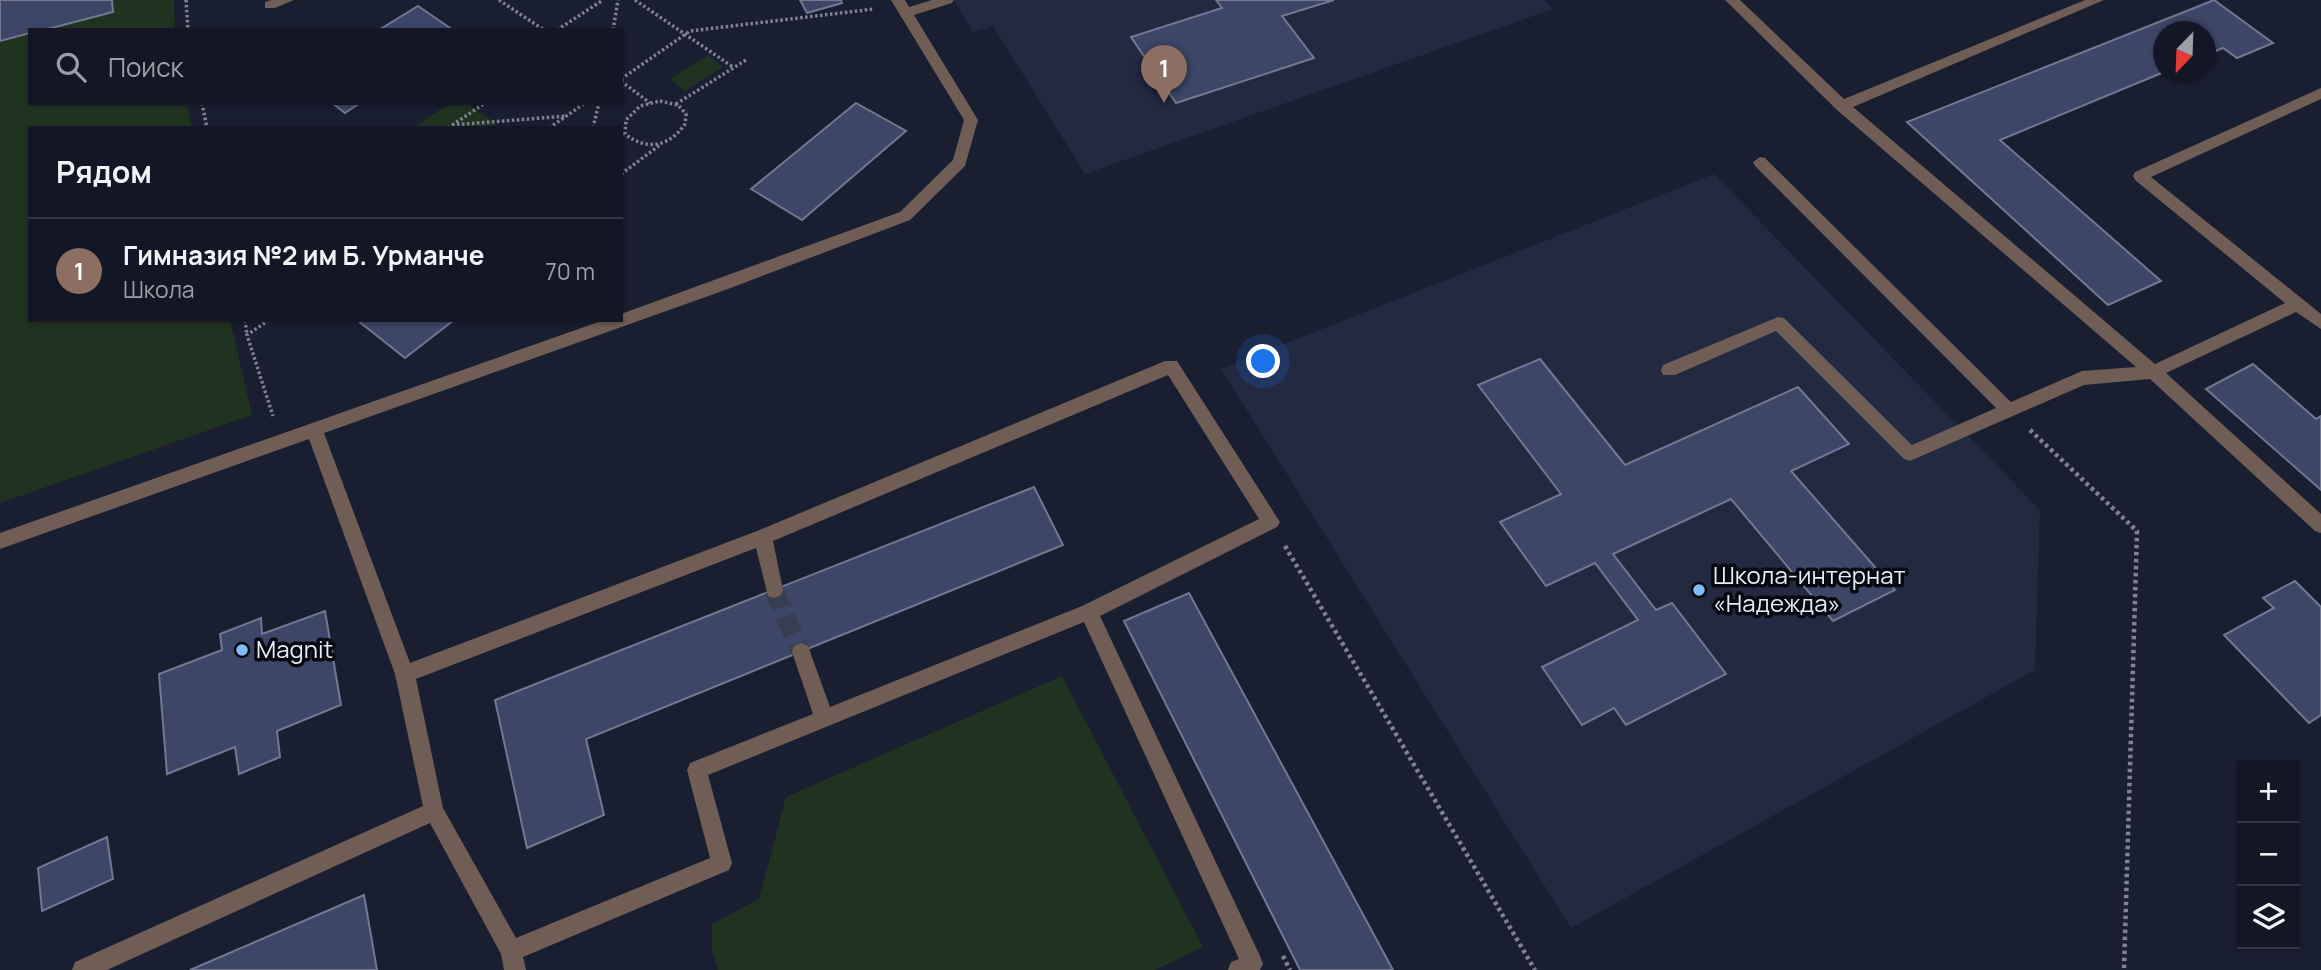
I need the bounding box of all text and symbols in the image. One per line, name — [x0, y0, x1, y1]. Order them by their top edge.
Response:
north arrow — [2153, 21, 2216, 84]
search box — [28, 28, 623, 105]
pin: 1 — [1141, 45, 1187, 103]
icon: search — [52, 48, 90, 86]
text: Поиск — [108, 49, 183, 85]
text: Рядом — [56, 151, 152, 192]
text: Гимназия №2 им Б. Урманче — [123, 237, 484, 273]
text: 1 — [74, 255, 84, 287]
text: 70 m — [545, 255, 595, 287]
text: Школа — [123, 273, 195, 305]
your location — [1246, 344, 1280, 378]
place label: Школа-интернат «Надежда» — [1713, 558, 1906, 619]
marker: Школа-интернат «Надежда» — [1691, 582, 1707, 598]
place label: Magnit — [256, 632, 333, 665]
marker: Magnit — [234, 642, 250, 658]
map controls — [2237, 760, 2300, 949]
button: + — [2237, 760, 2300, 823]
button: − — [2237, 823, 2300, 886]
button: layers — [2237, 886, 2300, 949]

